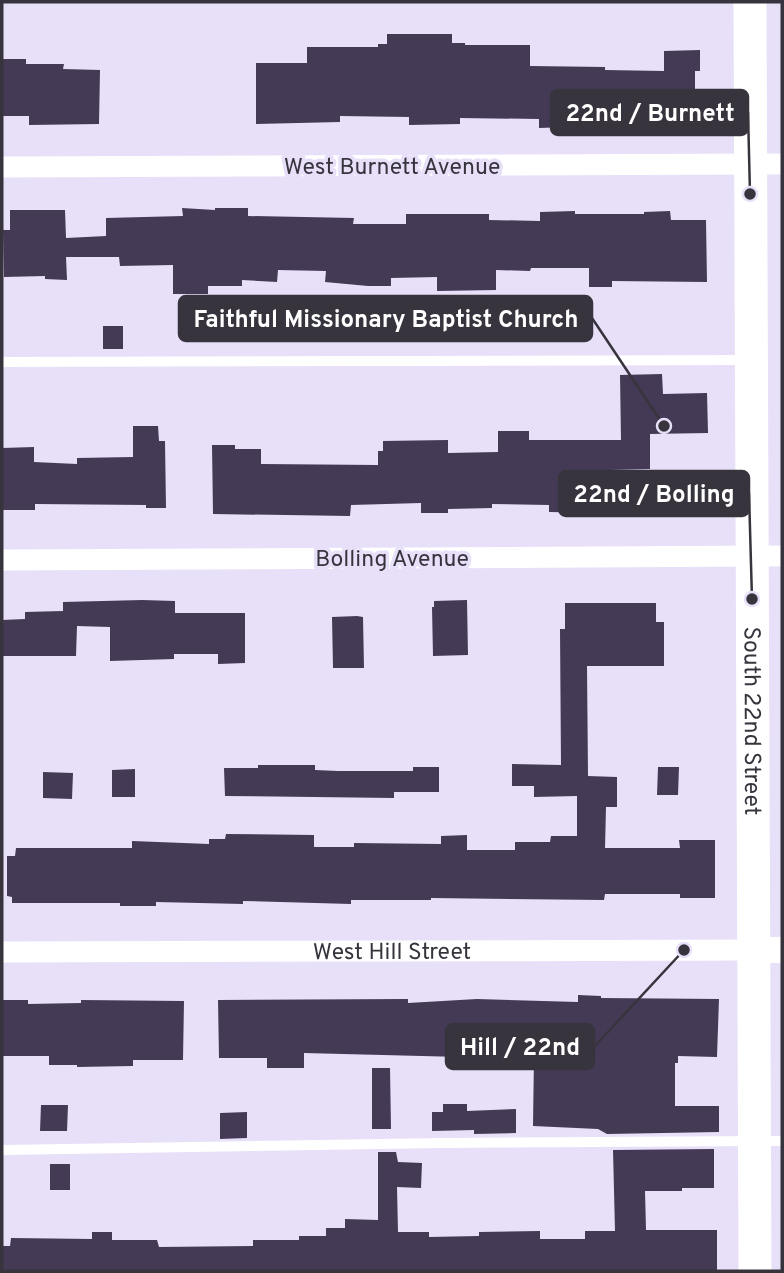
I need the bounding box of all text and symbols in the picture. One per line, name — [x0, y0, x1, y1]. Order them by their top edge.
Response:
callout: 22nd / Burnett — [551, 90, 748, 135]
text: 22nd / Burnett — [565, 100, 735, 130]
street label: West Burnett Avenue — [284, 154, 500, 183]
callout: Faithful Missionary Baptist Church — [179, 296, 592, 341]
text: Faithful Missionary Baptist Church — [194, 306, 578, 336]
callout: 22nd / Bolling — [559, 471, 749, 516]
text: 22nd / Bolling — [573, 481, 735, 511]
street label: Bolling Avenue — [315, 546, 469, 575]
street label: South 22nd Street — [735, 626, 765, 816]
street label: West Hill Street — [313, 939, 471, 968]
callout: Hill / 22nd — [446, 1024, 594, 1069]
text: Hill / 22nd — [460, 1034, 580, 1064]

